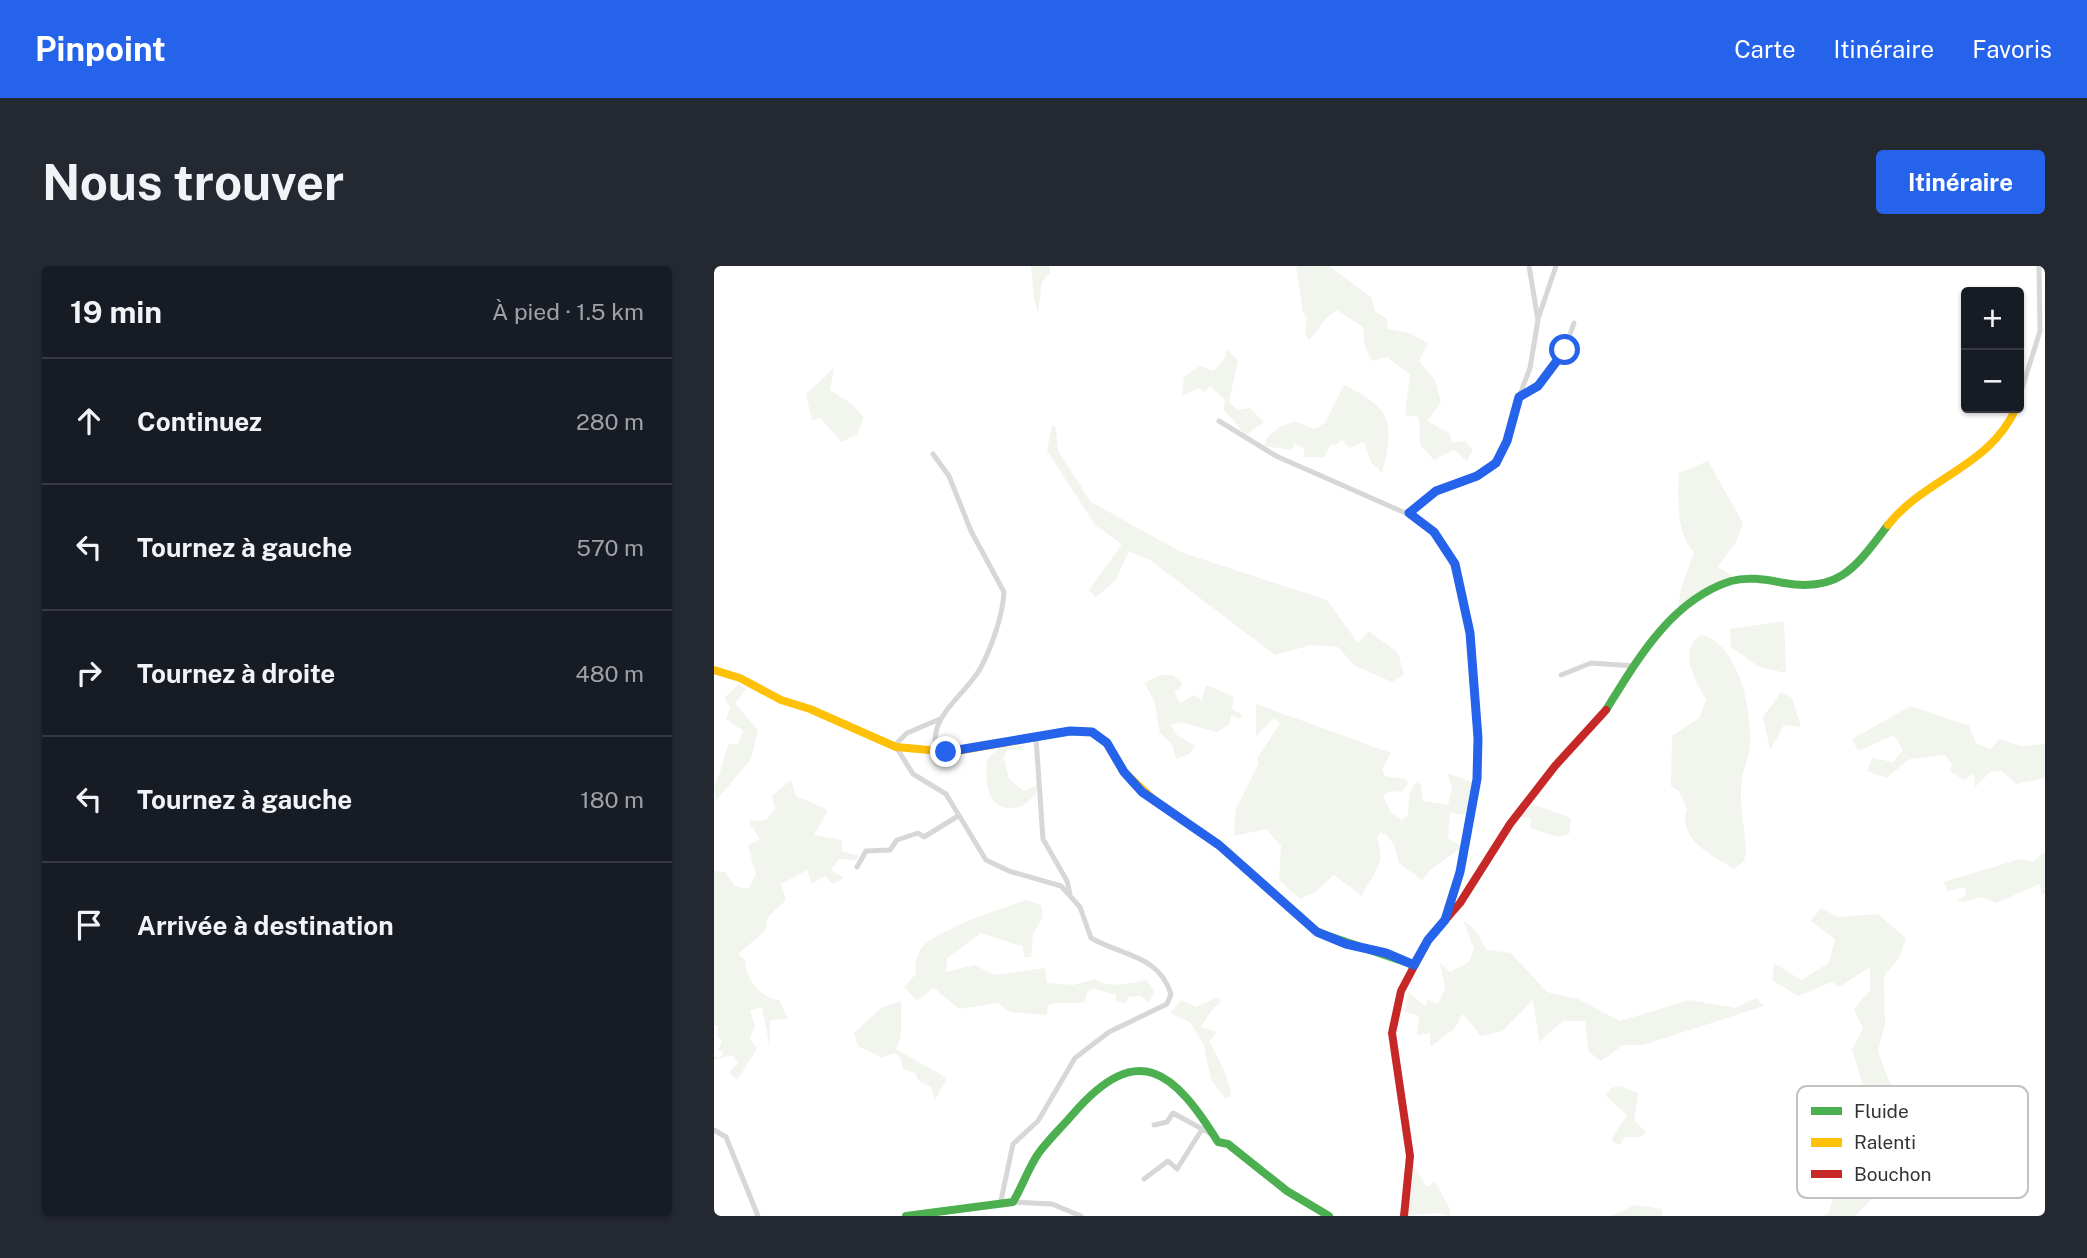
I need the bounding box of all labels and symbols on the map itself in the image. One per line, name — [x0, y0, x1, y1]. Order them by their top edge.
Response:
route start — [1549, 334, 1580, 365]
route end — [930, 736, 961, 767]
legend — [1797, 1086, 2028, 1198]
text: Fluide — [1854, 1100, 1909, 1122]
text: Ralenti — [1854, 1131, 1916, 1153]
text: Bouchon — [1854, 1163, 1931, 1185]

